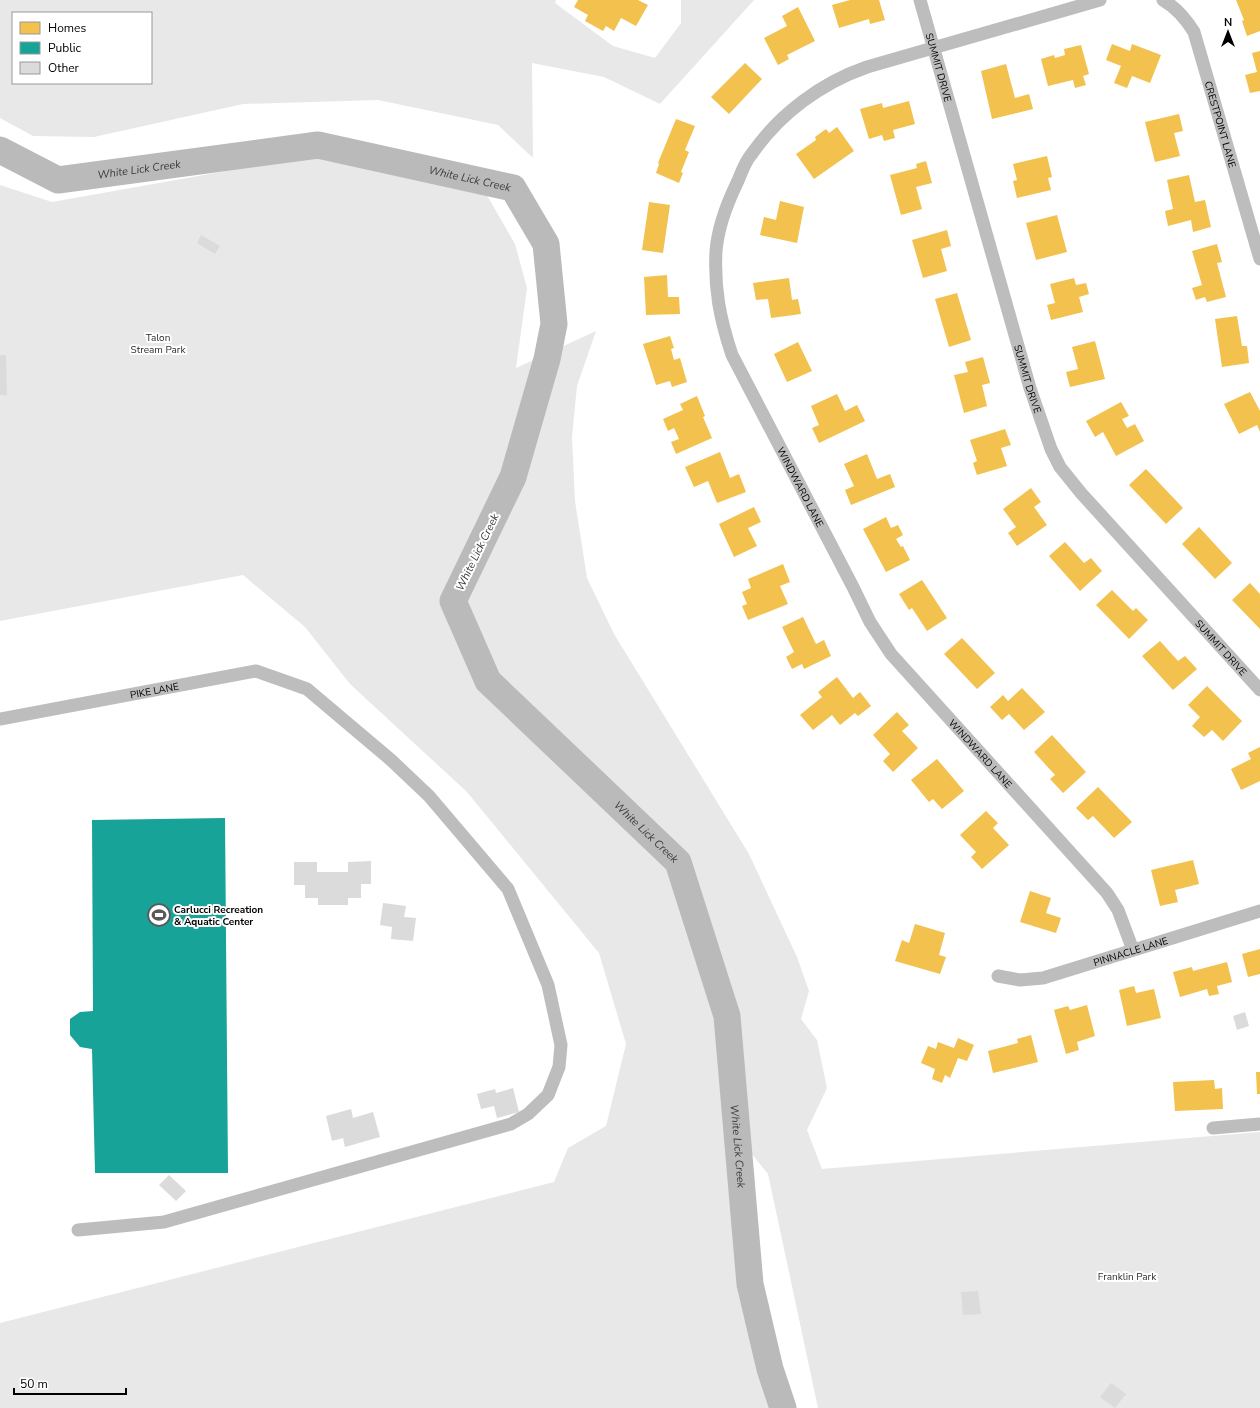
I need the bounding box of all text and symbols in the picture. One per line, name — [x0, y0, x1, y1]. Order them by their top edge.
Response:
legend — [12, 12, 152, 84]
north arrow — [1208, 12, 1248, 52]
text: N — [1224, 15, 1232, 30]
text: Homes — [48, 20, 86, 36]
street label: SUMMIT DRIVE — [922, 31, 955, 104]
text: Public — [48, 40, 82, 56]
text: Other — [48, 60, 80, 76]
street label: CRESTPOINT LANE — [1201, 80, 1239, 170]
water label: White Lick Creek — [96, 157, 182, 183]
water label: White Lick Creek — [427, 163, 513, 195]
park label: Talon Stream Park — [131, 331, 186, 357]
street label: SUMMIT DRIVE — [1010, 343, 1044, 416]
street label: WINDWARD LANE — [773, 445, 827, 530]
water label: White Lick Creek — [452, 511, 503, 593]
street label: SUMMIT DRIVE — [1191, 617, 1250, 679]
street label: PIKE LANE — [129, 680, 180, 702]
street label: WINDWARD LANE — [945, 716, 1015, 792]
water label: White Lick Creek — [610, 798, 682, 867]
sports icon: Carlucci Recreation & Aquatic Center — [146, 902, 172, 928]
place label: Carlucci Recreation & Aquatic Center — [174, 903, 263, 929]
street label: PINNACLE LANE — [1092, 934, 1170, 970]
water label: White Lick Creek — [727, 1104, 749, 1189]
park label: Franklin Park — [1098, 1270, 1157, 1284]
scale bar — [14, 1370, 126, 1396]
text: 50 m — [20, 1376, 48, 1392]

